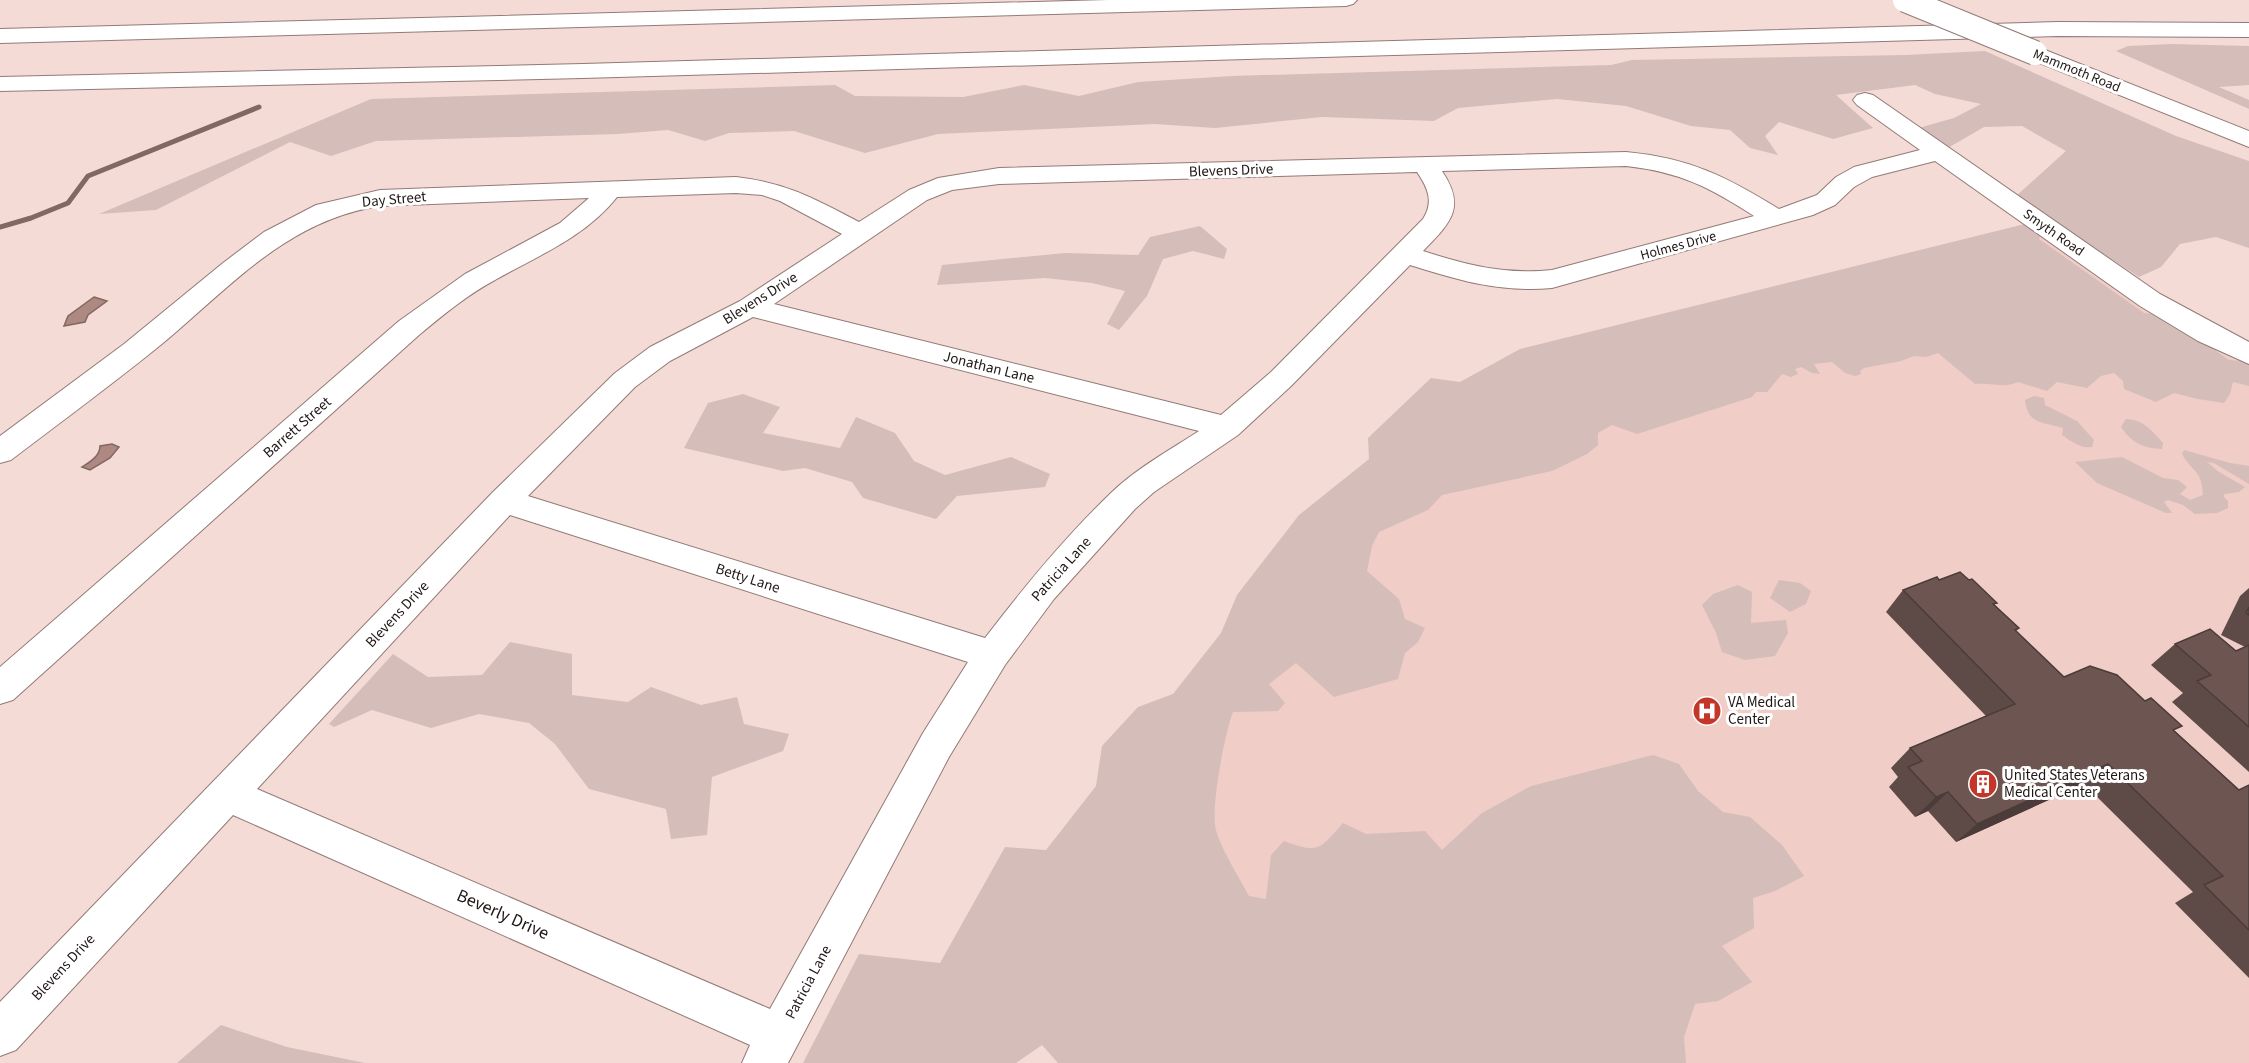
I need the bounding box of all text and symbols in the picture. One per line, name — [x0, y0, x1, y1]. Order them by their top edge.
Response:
street label: Mammoth Road — [2030, 44, 2123, 98]
street label: Blevens Drive — [1188, 159, 1274, 182]
street label: Day Street — [361, 186, 427, 213]
street label: Smyth Road — [2019, 204, 2088, 261]
street label: Holmes Drive — [1638, 226, 1718, 266]
street label: Blevens Drive — [719, 267, 802, 330]
street label: Jonathan Lane — [941, 346, 1037, 389]
street label: Barrett Street — [259, 392, 336, 463]
street label: Patricia Lane — [1027, 532, 1096, 606]
street label: Betty Lane — [713, 558, 783, 599]
street label: Blevens Drive — [361, 576, 434, 652]
place label: VA Medical Center — [1728, 692, 1795, 730]
hospital icon: VA Medical Center — [1691, 695, 1723, 727]
place label: United States Veterans Medical Center — [2004, 765, 2145, 803]
building icon: United States Veterans Medical Center — [1967, 768, 1999, 800]
street label: Beverly Drive — [453, 883, 553, 946]
street label: Blevens Drive — [27, 929, 100, 1005]
street label: Patricia Lane — [780, 942, 837, 1023]

